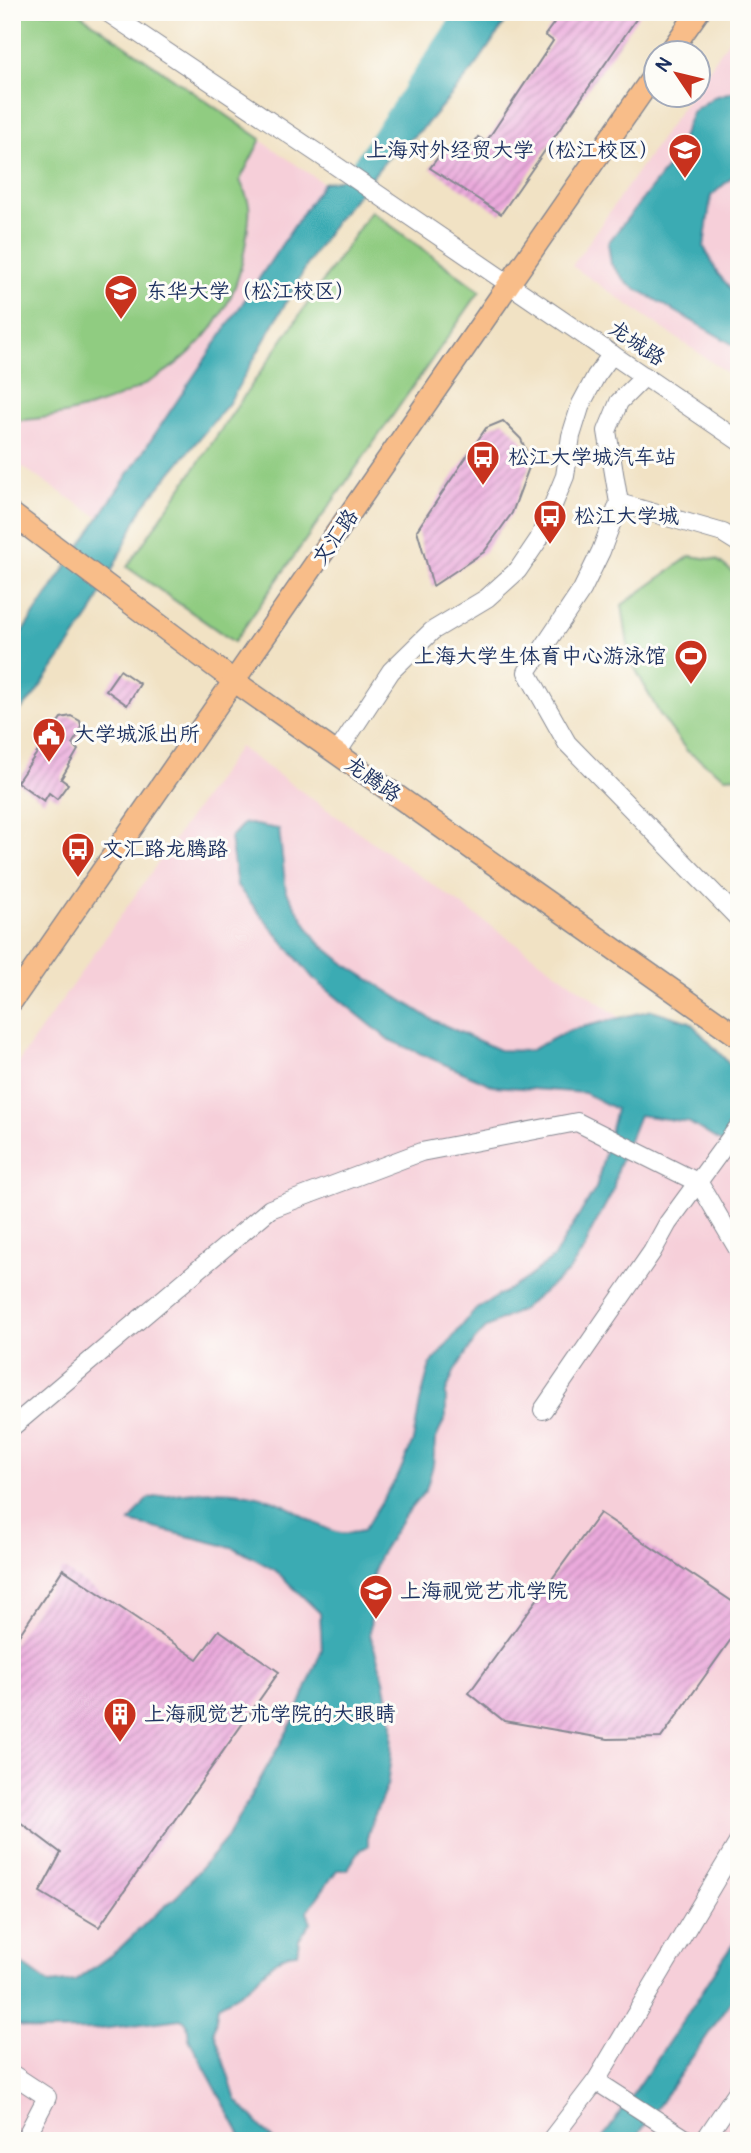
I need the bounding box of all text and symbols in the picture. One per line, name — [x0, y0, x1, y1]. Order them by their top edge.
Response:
north arrow — [642, 38, 712, 108]
text: N — [650, 53, 677, 77]
school or university icon: 上海对外经贸大学（松江校区） — [666, 131, 704, 180]
place label: 上海对外经贸大学（松江校区） — [366, 137, 660, 164]
school or university icon: 东华大学（松江校区） — [102, 272, 140, 321]
place label: 东华大学（松江校区） — [146, 278, 356, 305]
street label: 龙城路 — [603, 315, 670, 372]
bus stop icon: 松江大学城汽车站 — [464, 438, 502, 487]
place label: 松江大学城汽车站 — [508, 444, 676, 471]
bus stop icon: 松江大学城 — [531, 497, 569, 546]
place label: 松江大学城 — [574, 503, 679, 530]
street label: 文汇路 — [306, 504, 365, 571]
sports icon: 上海大学生体育中心游泳馆 — [672, 637, 710, 686]
place label: 上海大学生体育中心游泳馆 — [414, 643, 666, 670]
public building icon: 大学城派出所 — [30, 715, 68, 764]
place label: 大学城派出所 — [74, 721, 200, 748]
street label: 龙腾路 — [339, 750, 406, 809]
bus stop icon: 文汇路龙腾路 — [59, 830, 97, 879]
place label: 文汇路龙腾路 — [102, 836, 228, 863]
school or university icon: 上海视觉艺术学院 — [357, 1572, 395, 1621]
place label: 上海视觉艺术学院 — [400, 1578, 568, 1605]
building icon: 上海视觉艺术学院的大眼睛 — [101, 1695, 139, 1744]
place label: 上海视觉艺术学院的大眼睛 — [144, 1701, 396, 1728]

